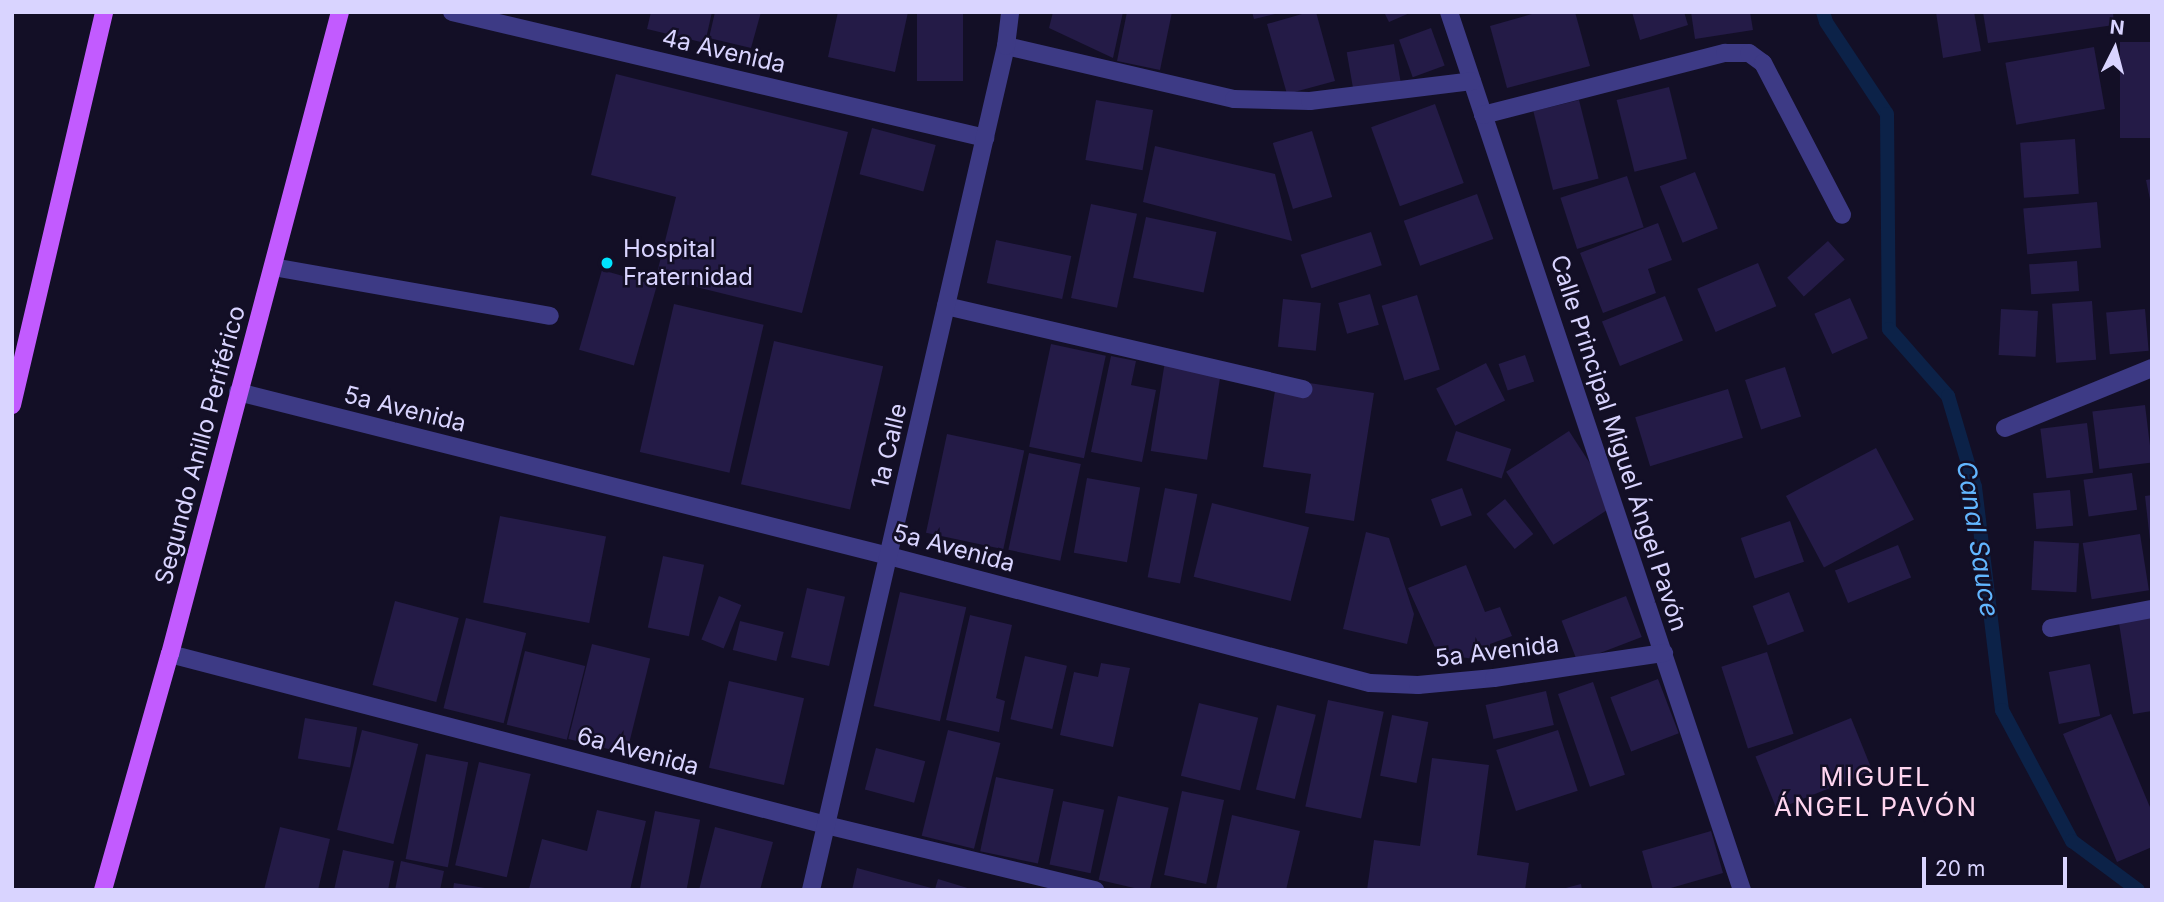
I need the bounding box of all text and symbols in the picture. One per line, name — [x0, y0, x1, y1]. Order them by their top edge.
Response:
north arrow — [2080, 14, 2150, 84]
text: N — [2109, 15, 2126, 40]
street label: 4a Avenida — [659, 23, 789, 79]
place label: Hospital Fraternidad — [623, 235, 753, 291]
street label: Calle Principal Miguel Ángel Pavón — [1544, 251, 1694, 635]
marker: Hospital Fraternidad — [597, 253, 617, 273]
street label: Segundo Anillo Periférico — [149, 302, 251, 588]
street label: 5a Avenida — [341, 380, 469, 438]
street label: 1a Calle — [865, 401, 913, 491]
water label: Canal Sauce — [1950, 459, 2006, 619]
street label: 5a Avenida — [890, 518, 1018, 578]
street label: 5a Avenida — [1433, 629, 1561, 673]
street label: 6a Avenida — [574, 721, 702, 781]
district label: MIGUEL ÁNGEL PAVÓN — [1775, 761, 1977, 822]
scale bar — [1926, 842, 2071, 886]
text: 20 m — [1935, 856, 1985, 881]

